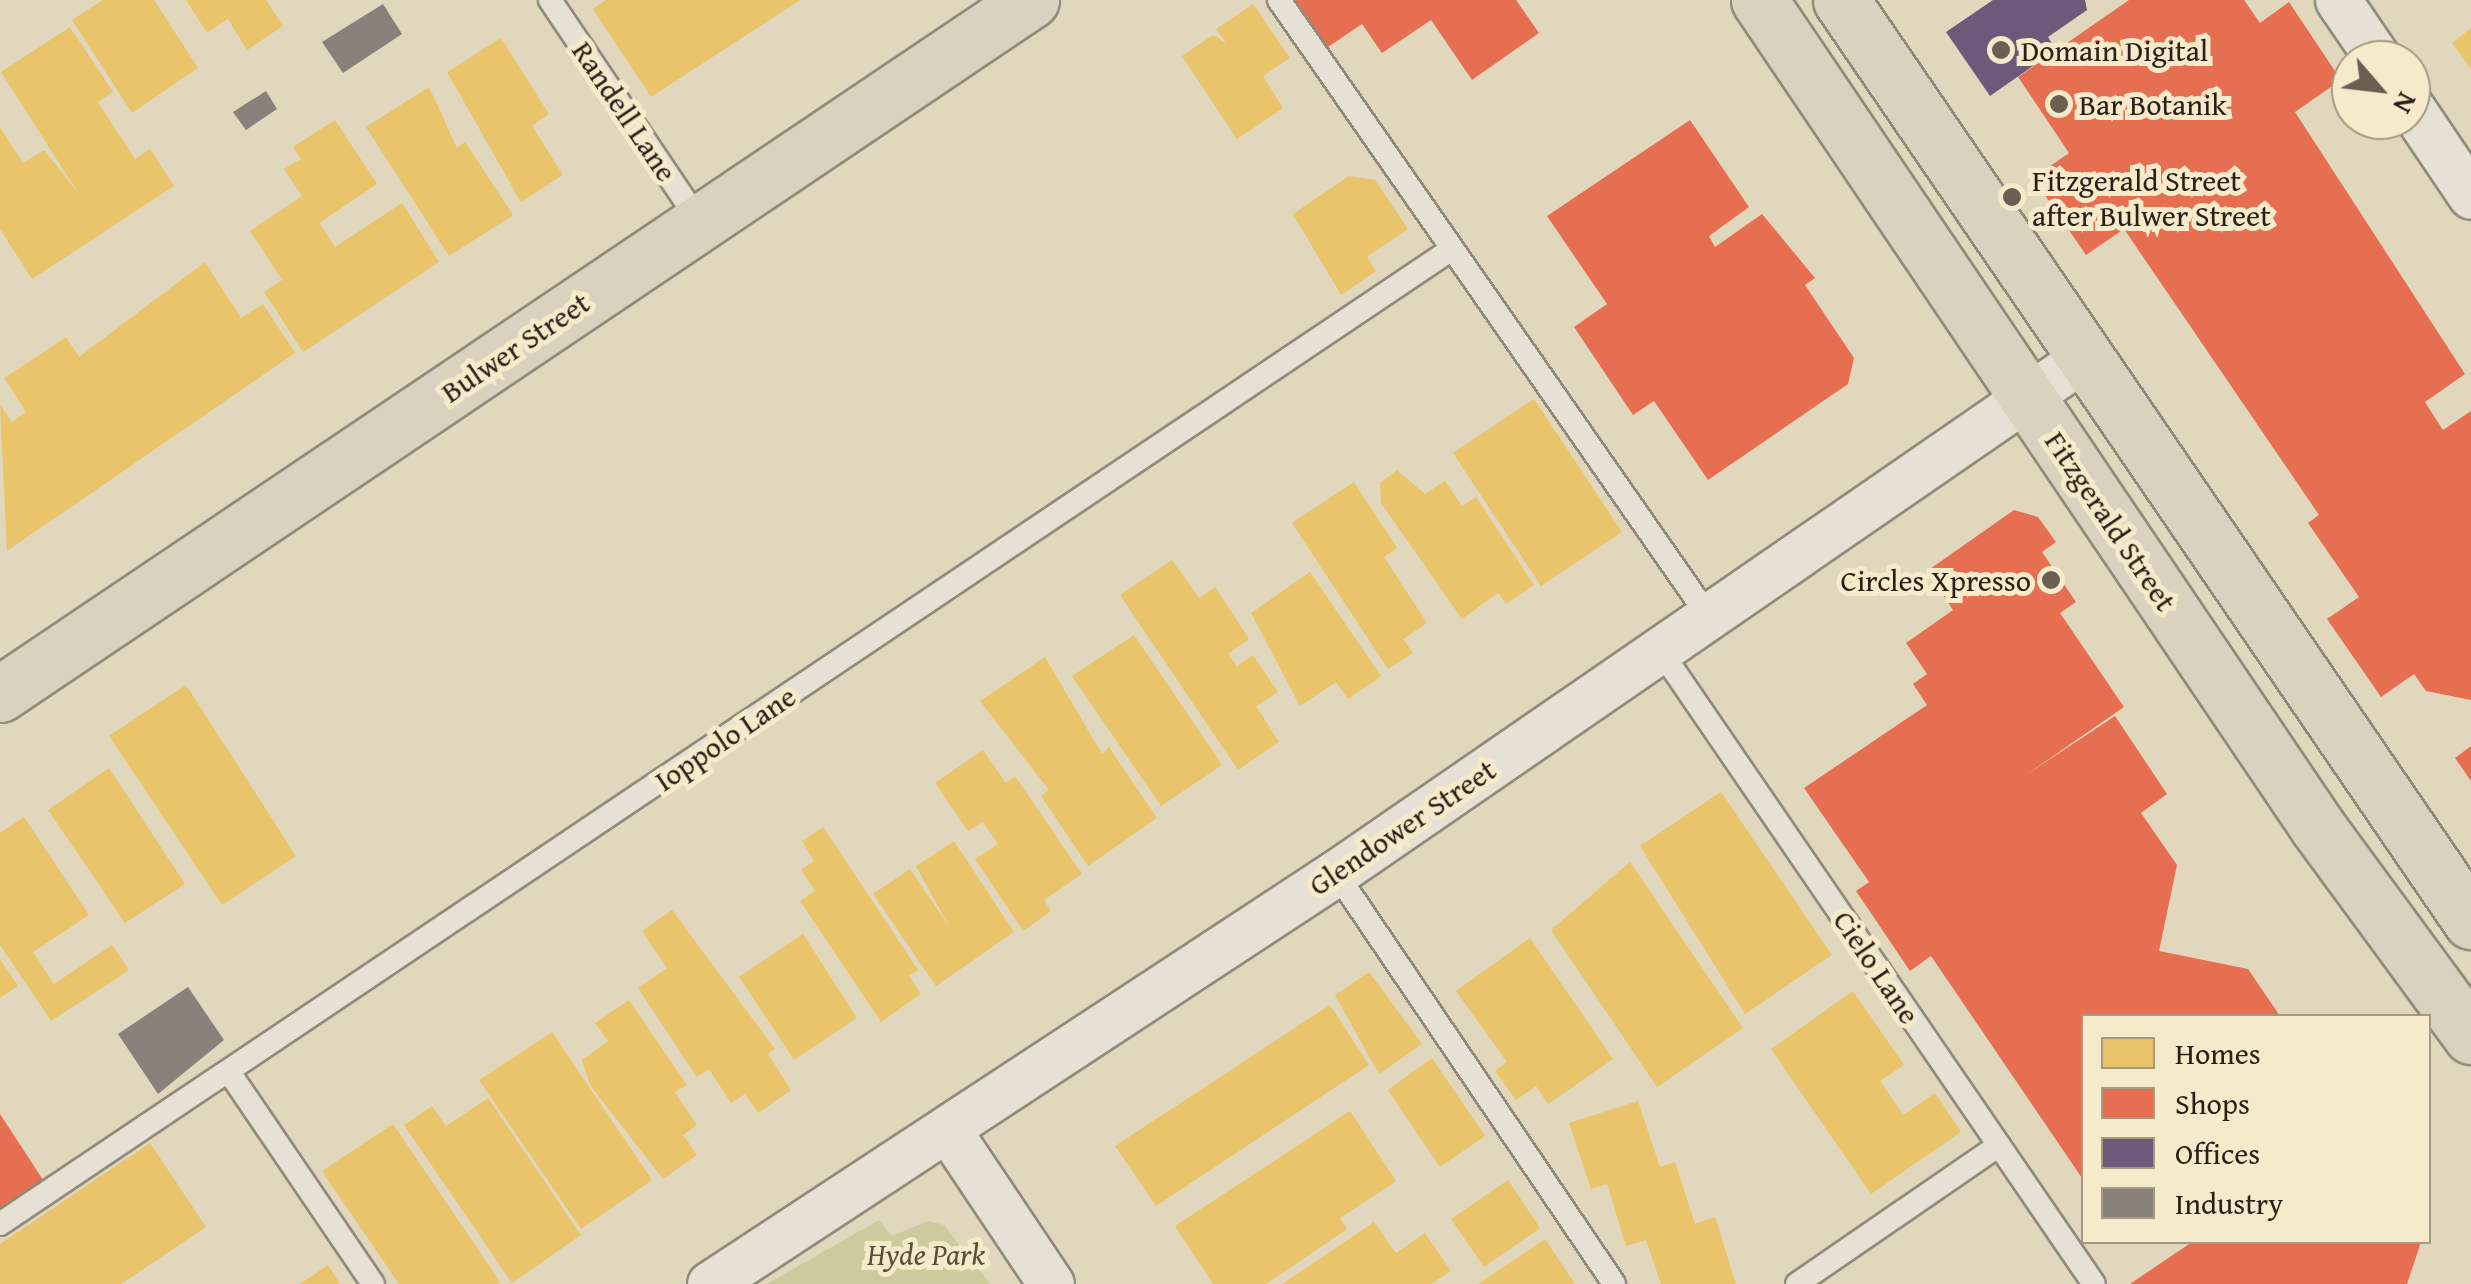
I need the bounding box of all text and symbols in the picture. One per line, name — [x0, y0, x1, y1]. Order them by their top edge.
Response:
place label: Domain Digital — [2021, 32, 2208, 68]
street label: Randell Lane — [565, 34, 685, 188]
marker: Domain Digital — [1990, 39, 2012, 61]
north arrow — [2331, 40, 2431, 140]
text: N — [2384, 85, 2429, 121]
place label: Bar Botanik — [2079, 86, 2227, 122]
marker: Bar Botanik — [2048, 93, 2070, 115]
place label: Fitzgerald Street after Bulwer Street — [2032, 162, 2271, 232]
marker: Fitzgerald Street after Bulwer Street — [2001, 186, 2023, 208]
street label: Bulwer Street — [434, 284, 596, 410]
street label: Fitzgerald Street — [2038, 424, 2184, 618]
place label: Circles Xpresso — [1841, 562, 2031, 598]
marker: Circles Xpresso — [2040, 569, 2062, 591]
street label: Ioppolo Lane — [648, 678, 802, 798]
street label: Glendower Street — [1302, 751, 1502, 903]
street label: Cielo Lane — [1826, 904, 1928, 1030]
legend — [2081, 1014, 2431, 1244]
text: Homes — [2175, 1031, 2261, 1075]
text: Shops — [2175, 1081, 2250, 1125]
text: Offices — [2175, 1131, 2260, 1175]
text: Industry — [2175, 1181, 2283, 1225]
park label: Hyde Park — [867, 1236, 985, 1272]

